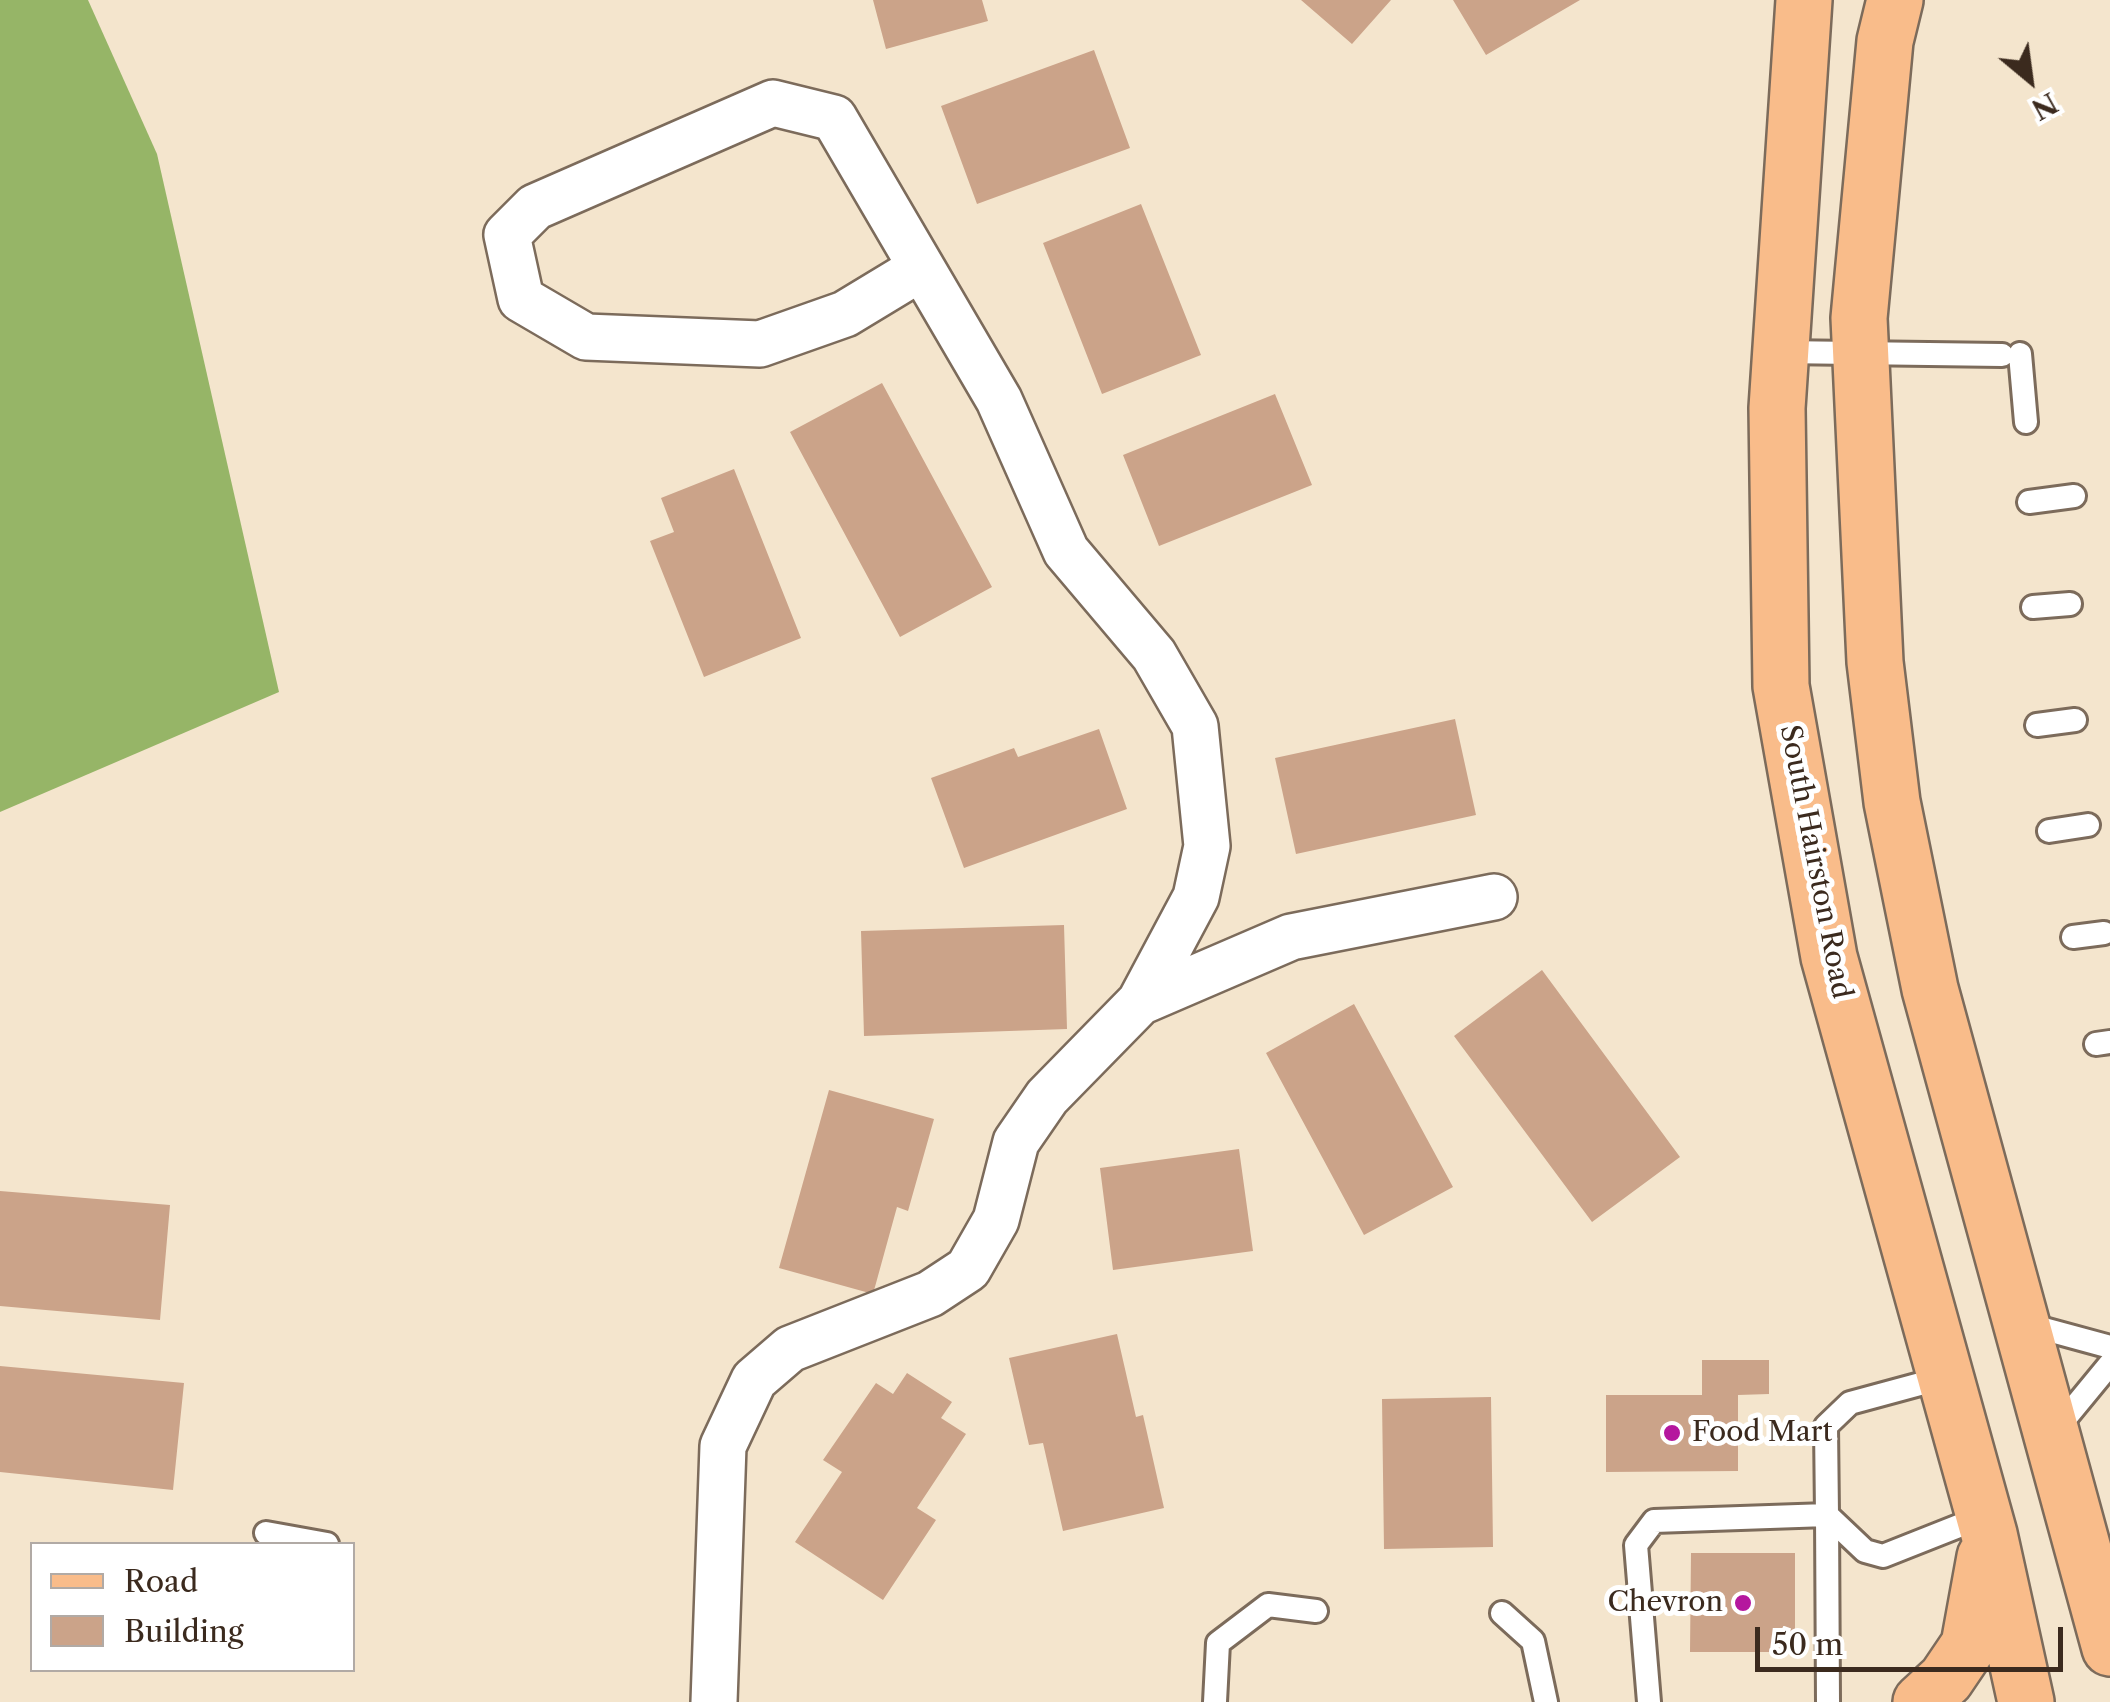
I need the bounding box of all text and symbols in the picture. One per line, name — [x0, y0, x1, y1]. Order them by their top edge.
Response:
north arrow — [1980, 30, 2080, 130]
text: N — [2026, 85, 2063, 127]
street label: South Hairston Road — [1772, 722, 1858, 1002]
place label: Food Mart — [1692, 1416, 1832, 1450]
marker: Food Mart — [1661, 1422, 1683, 1444]
legend — [30, 1542, 355, 1672]
text: Road — [124, 1563, 198, 1600]
place label: Chevron — [1607, 1586, 1723, 1620]
marker: Chevron — [1732, 1592, 1754, 1614]
scale bar — [1760, 1607, 2068, 1669]
text: Building — [124, 1613, 244, 1650]
text: 50 m — [1772, 1626, 1843, 1663]

